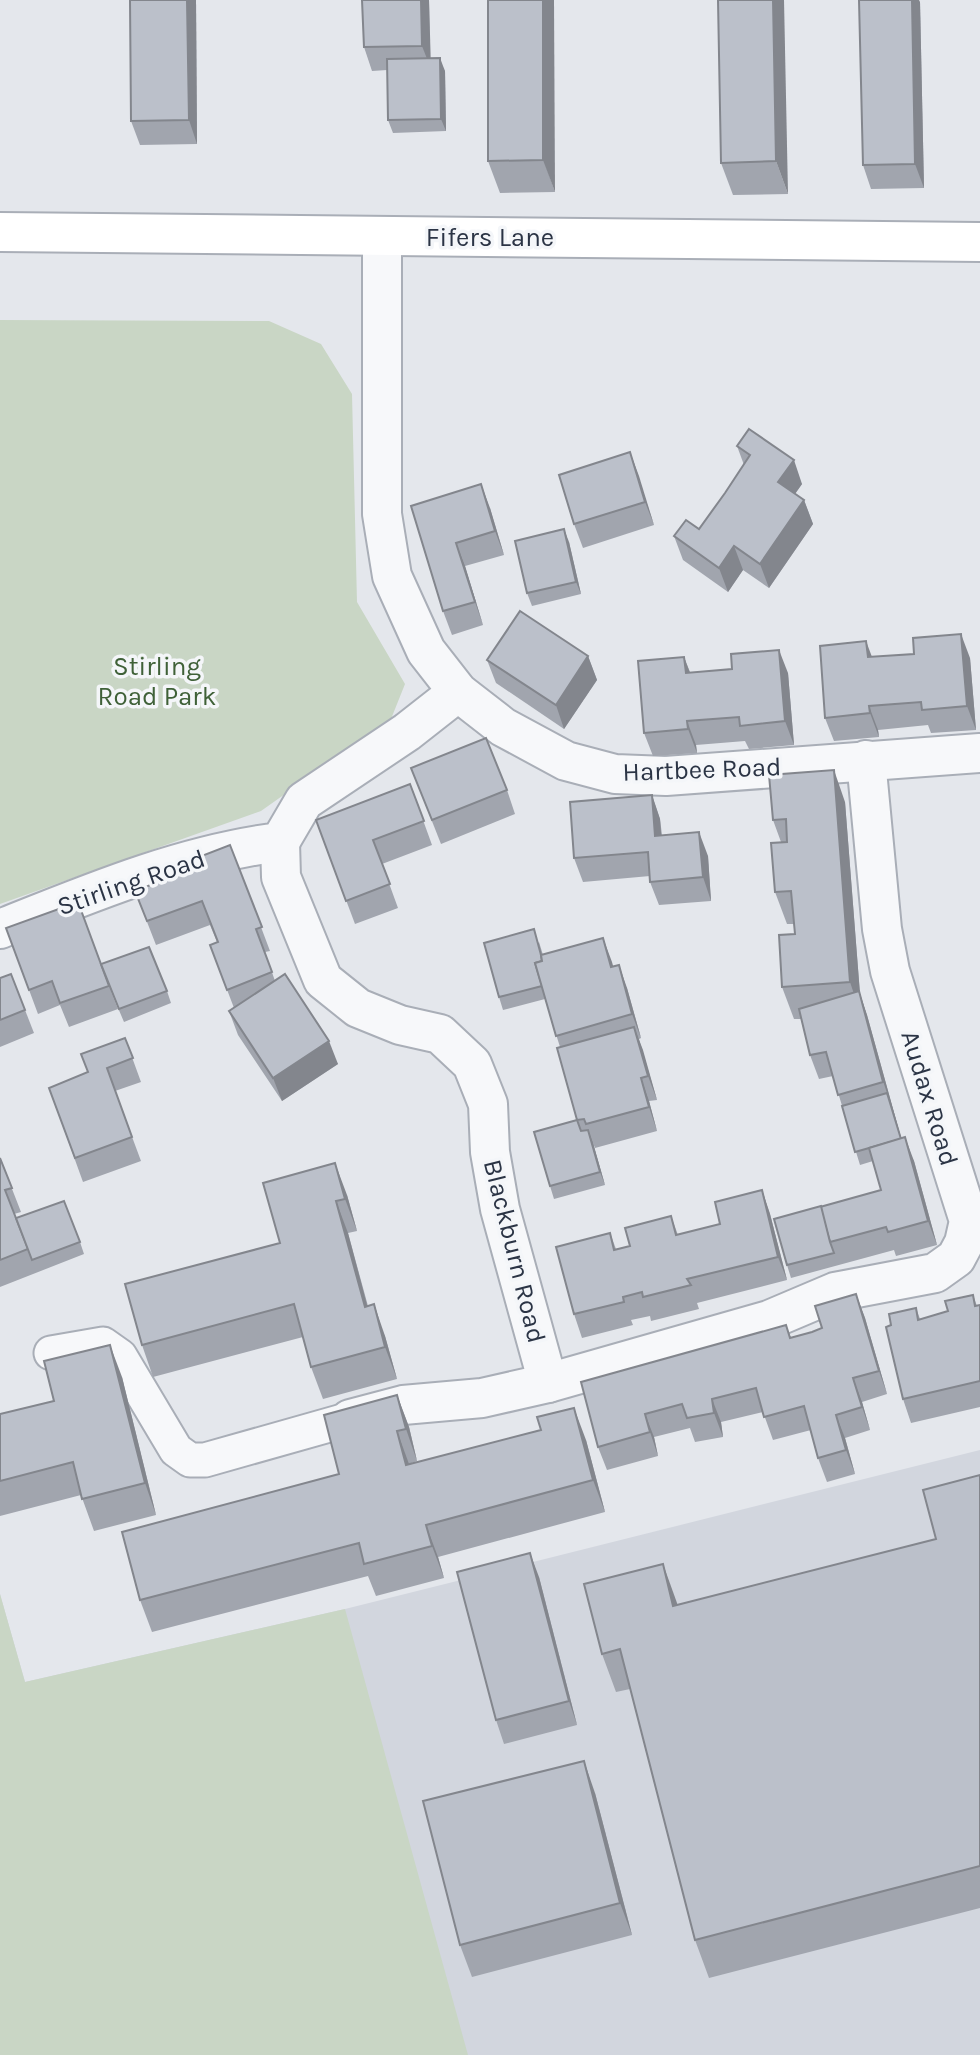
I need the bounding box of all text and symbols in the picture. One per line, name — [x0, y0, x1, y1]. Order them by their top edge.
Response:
street label: Fifers Lane — [426, 222, 554, 253]
park label: Stirling Road Park — [98, 651, 216, 712]
street label: Hartbee Road — [622, 751, 782, 788]
street label: Stirling Road — [53, 843, 209, 922]
street label: Audax Road — [894, 1027, 965, 1169]
street label: Blackburn Road — [477, 1156, 552, 1346]

